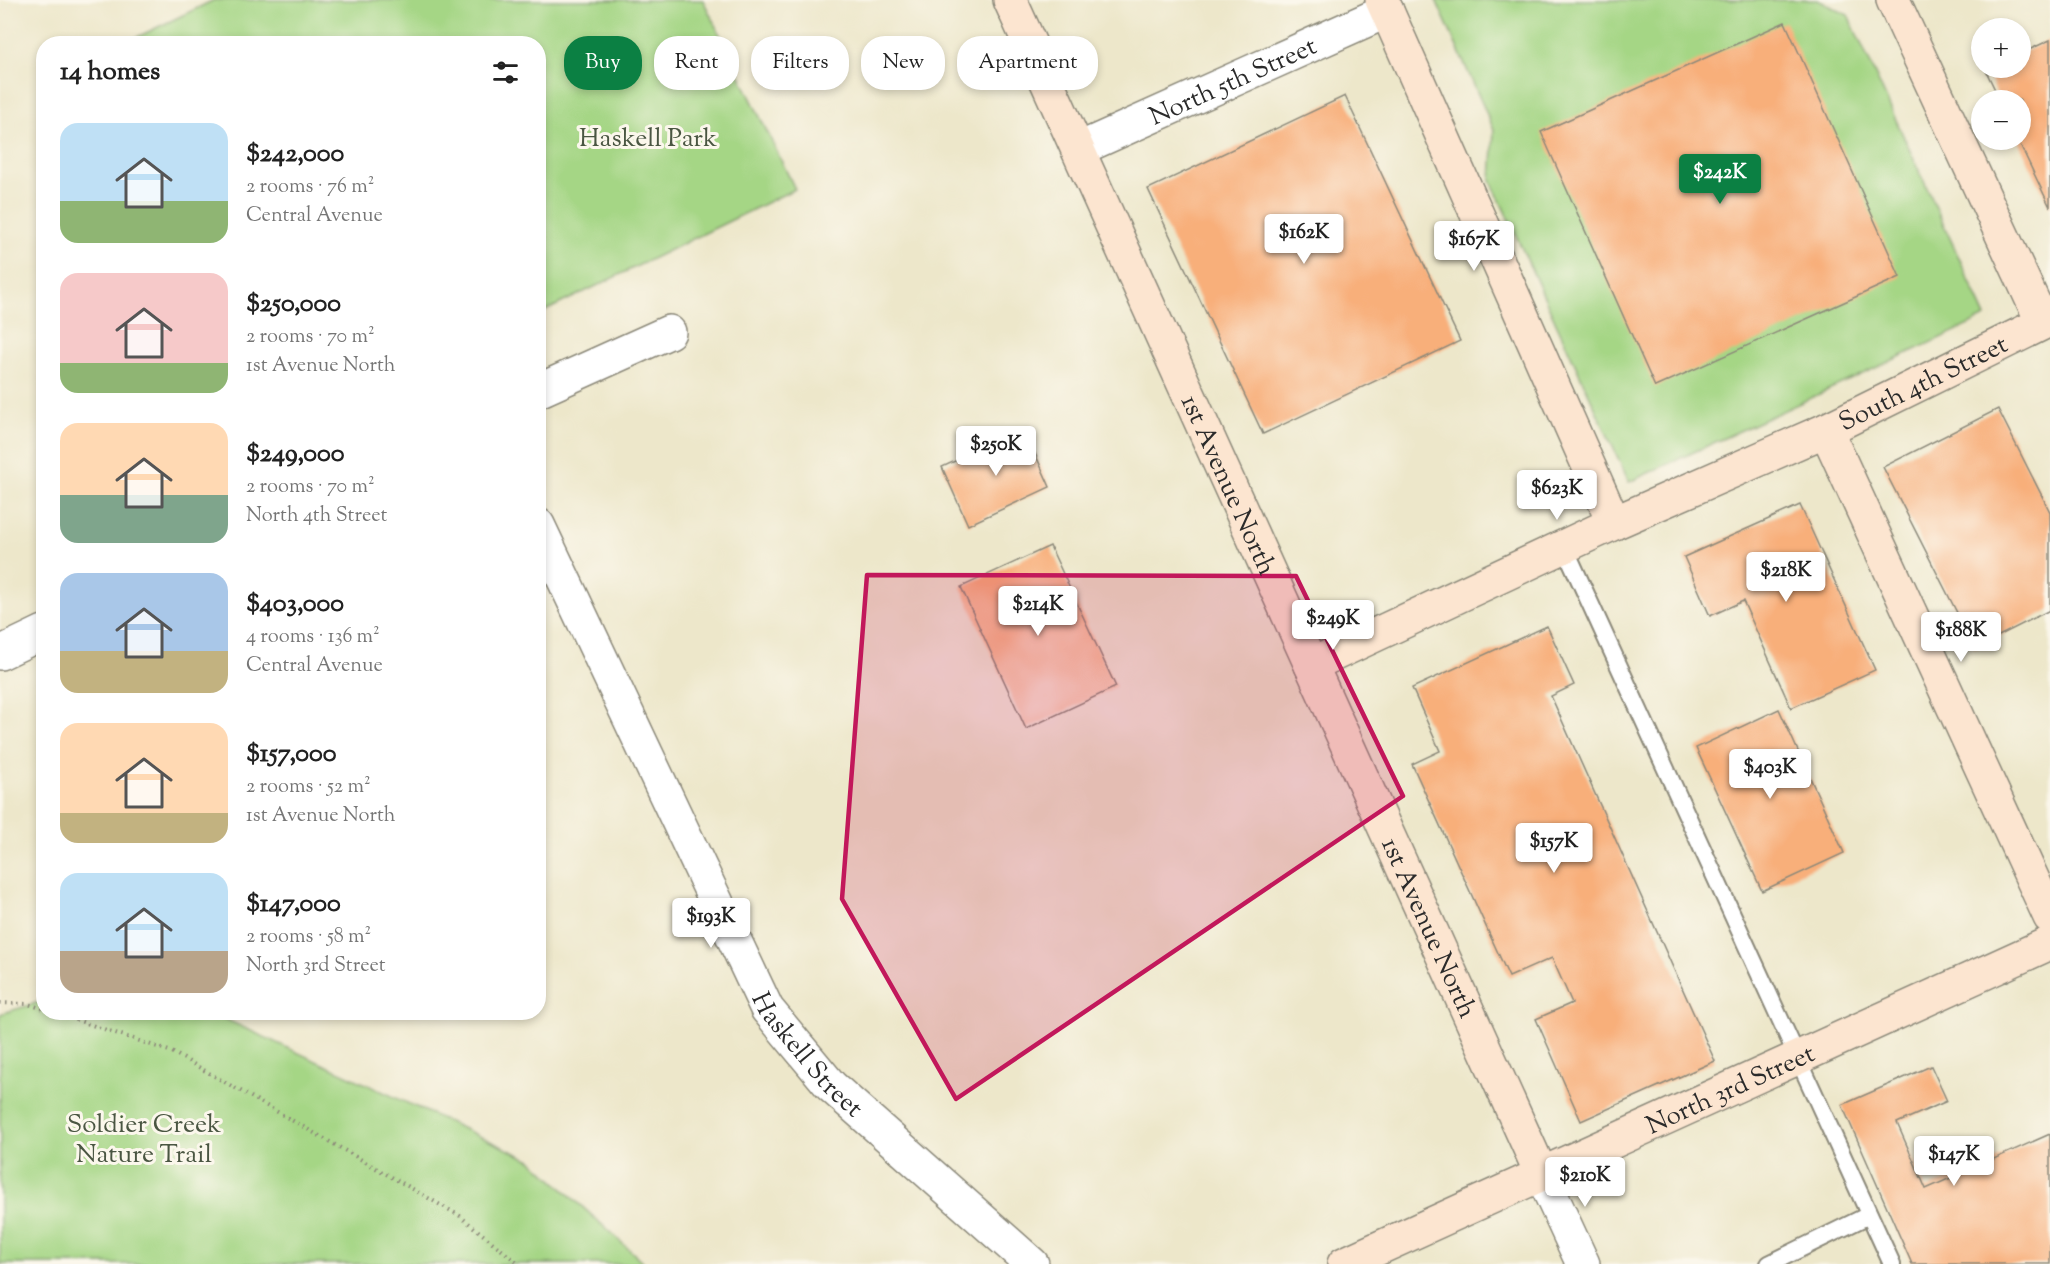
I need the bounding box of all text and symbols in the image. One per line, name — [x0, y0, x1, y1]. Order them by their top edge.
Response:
map controls — [1971, 18, 2031, 150]
button: + — [1971, 18, 2031, 78]
street label: North 5th Street — [1144, 29, 1323, 136]
chip: Buy — [564, 36, 642, 90]
chip: Rent — [654, 36, 739, 90]
chip: Filters — [751, 36, 849, 90]
chip: New — [861, 36, 945, 90]
chip: Apartment — [957, 36, 1098, 90]
text: 14 homes — [60, 54, 160, 91]
icon: filters — [489, 56, 522, 89]
button: − — [1971, 90, 2031, 150]
park label: Haskell Park — [579, 121, 717, 158]
text: $242,000 — [246, 136, 344, 173]
icon: home — [108, 147, 180, 219]
pin: $242K — [1678, 154, 1762, 205]
text: $242K — [1693, 159, 1747, 188]
text: 2 rooms · 76 m² — [246, 173, 374, 202]
text: Central Avenue — [246, 202, 383, 231]
pin: $162K — [1262, 214, 1346, 265]
text: $162K — [1278, 219, 1330, 248]
pin: $167K — [1432, 221, 1516, 272]
text: $167K — [1448, 226, 1500, 255]
text: $250,000 — [246, 286, 341, 323]
icon: home — [108, 297, 180, 369]
text: 2 rooms · 70 m² — [246, 323, 375, 352]
street label: South 4th Street — [1833, 327, 2015, 442]
text: 1st Avenue North — [246, 352, 396, 381]
street label: 1st Avenue North — [1170, 389, 1284, 582]
pin: $250K — [954, 426, 1038, 477]
text: $250K — [970, 431, 1022, 460]
text: $249,000 — [246, 436, 345, 473]
icon: home — [108, 447, 180, 519]
pin: $623K — [1515, 470, 1599, 521]
text: 2 rooms · 70 m² — [246, 473, 375, 502]
text: $623K — [1531, 475, 1583, 504]
text: North 4th Street — [246, 502, 387, 531]
pin: $218K — [1744, 552, 1828, 603]
text: $218K — [1760, 557, 1812, 586]
text: $403,000 — [246, 586, 344, 623]
pin: $214K — [996, 586, 1080, 637]
text: $214K — [1012, 591, 1064, 620]
icon: home — [108, 597, 180, 669]
pin: $249K — [1291, 600, 1375, 651]
text: $249K — [1306, 605, 1360, 634]
pin: $188K — [1919, 612, 2003, 663]
text: $188K — [1935, 617, 1987, 646]
text: 4 rooms · 136 m² — [246, 623, 380, 652]
text: Central Avenue — [246, 652, 383, 681]
text: $157,000 — [246, 736, 336, 773]
icon: home — [108, 747, 180, 819]
pin: $403K — [1728, 749, 1812, 800]
text: $403K — [1743, 754, 1797, 783]
text: 2 rooms · 52 m² — [246, 773, 371, 802]
text: 1st Avenue North — [246, 802, 396, 831]
pin: $157K — [1512, 823, 1596, 874]
text: $157K — [1530, 828, 1578, 857]
street label: 1st Avenue North — [1371, 832, 1485, 1025]
text: $147,000 — [246, 886, 341, 923]
icon: home — [108, 897, 180, 969]
pin: $193K — [669, 898, 753, 949]
text: $193K — [686, 903, 736, 932]
text: 2 rooms · 58 m² — [246, 923, 371, 952]
text: North 3rd Street — [246, 952, 386, 981]
street label: Haskell Street — [741, 986, 870, 1127]
street label: North 3rd Street — [1641, 1036, 1821, 1145]
park label: Soldier Creek Nature Trail — [67, 1107, 221, 1174]
pin: $147K — [1912, 1136, 1996, 1187]
text: $147K — [1928, 1141, 1980, 1170]
pin: $210K — [1543, 1157, 1627, 1208]
text: $210K — [1559, 1162, 1611, 1191]

